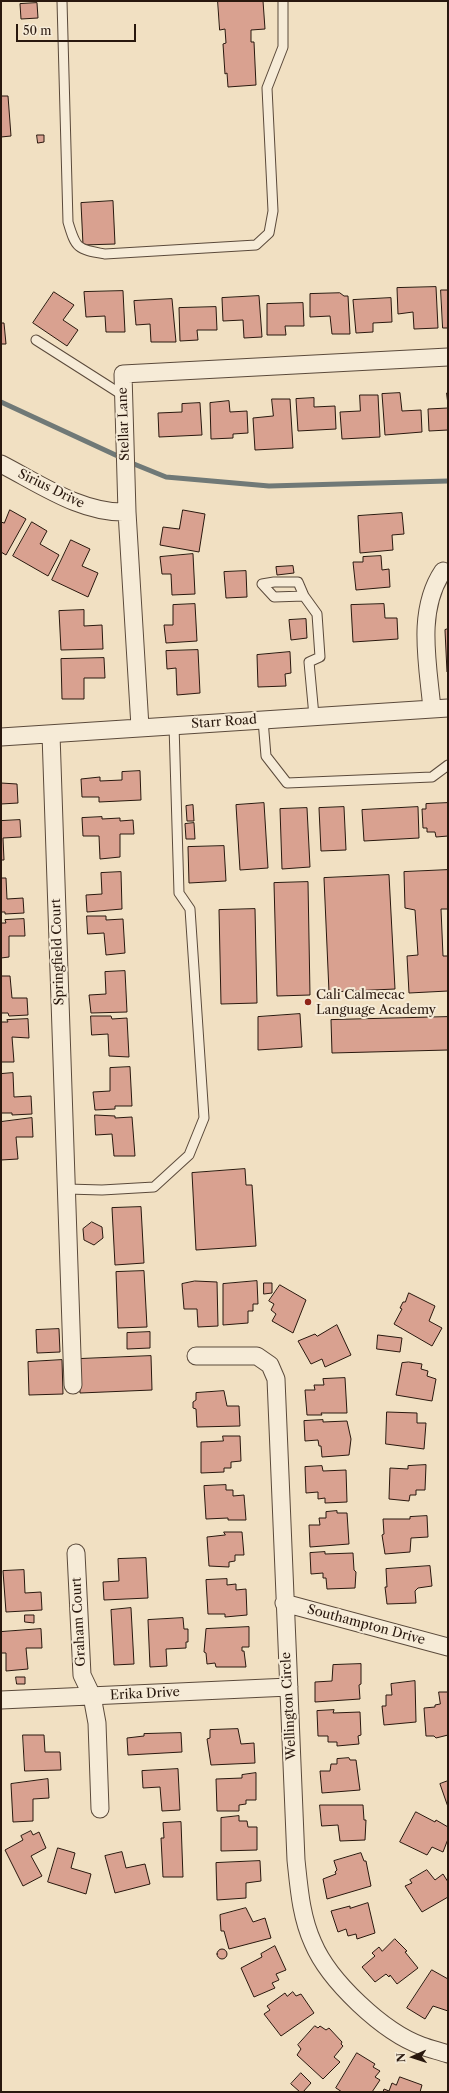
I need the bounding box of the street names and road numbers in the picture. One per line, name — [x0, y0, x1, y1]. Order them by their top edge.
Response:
street label: Stellar Lane — [115, 387, 133, 461]
street label: Sirius Drive — [15, 466, 87, 512]
street label: Starr Road — [191, 712, 257, 732]
street label: Springfield Court — [48, 898, 68, 1006]
street label: Graham Court — [69, 1577, 89, 1667]
street label: Southampton Drive — [305, 1602, 427, 1648]
street label: Wellington Circle — [278, 1651, 300, 1761]
street label: Erika Drive — [110, 1684, 180, 1704]

